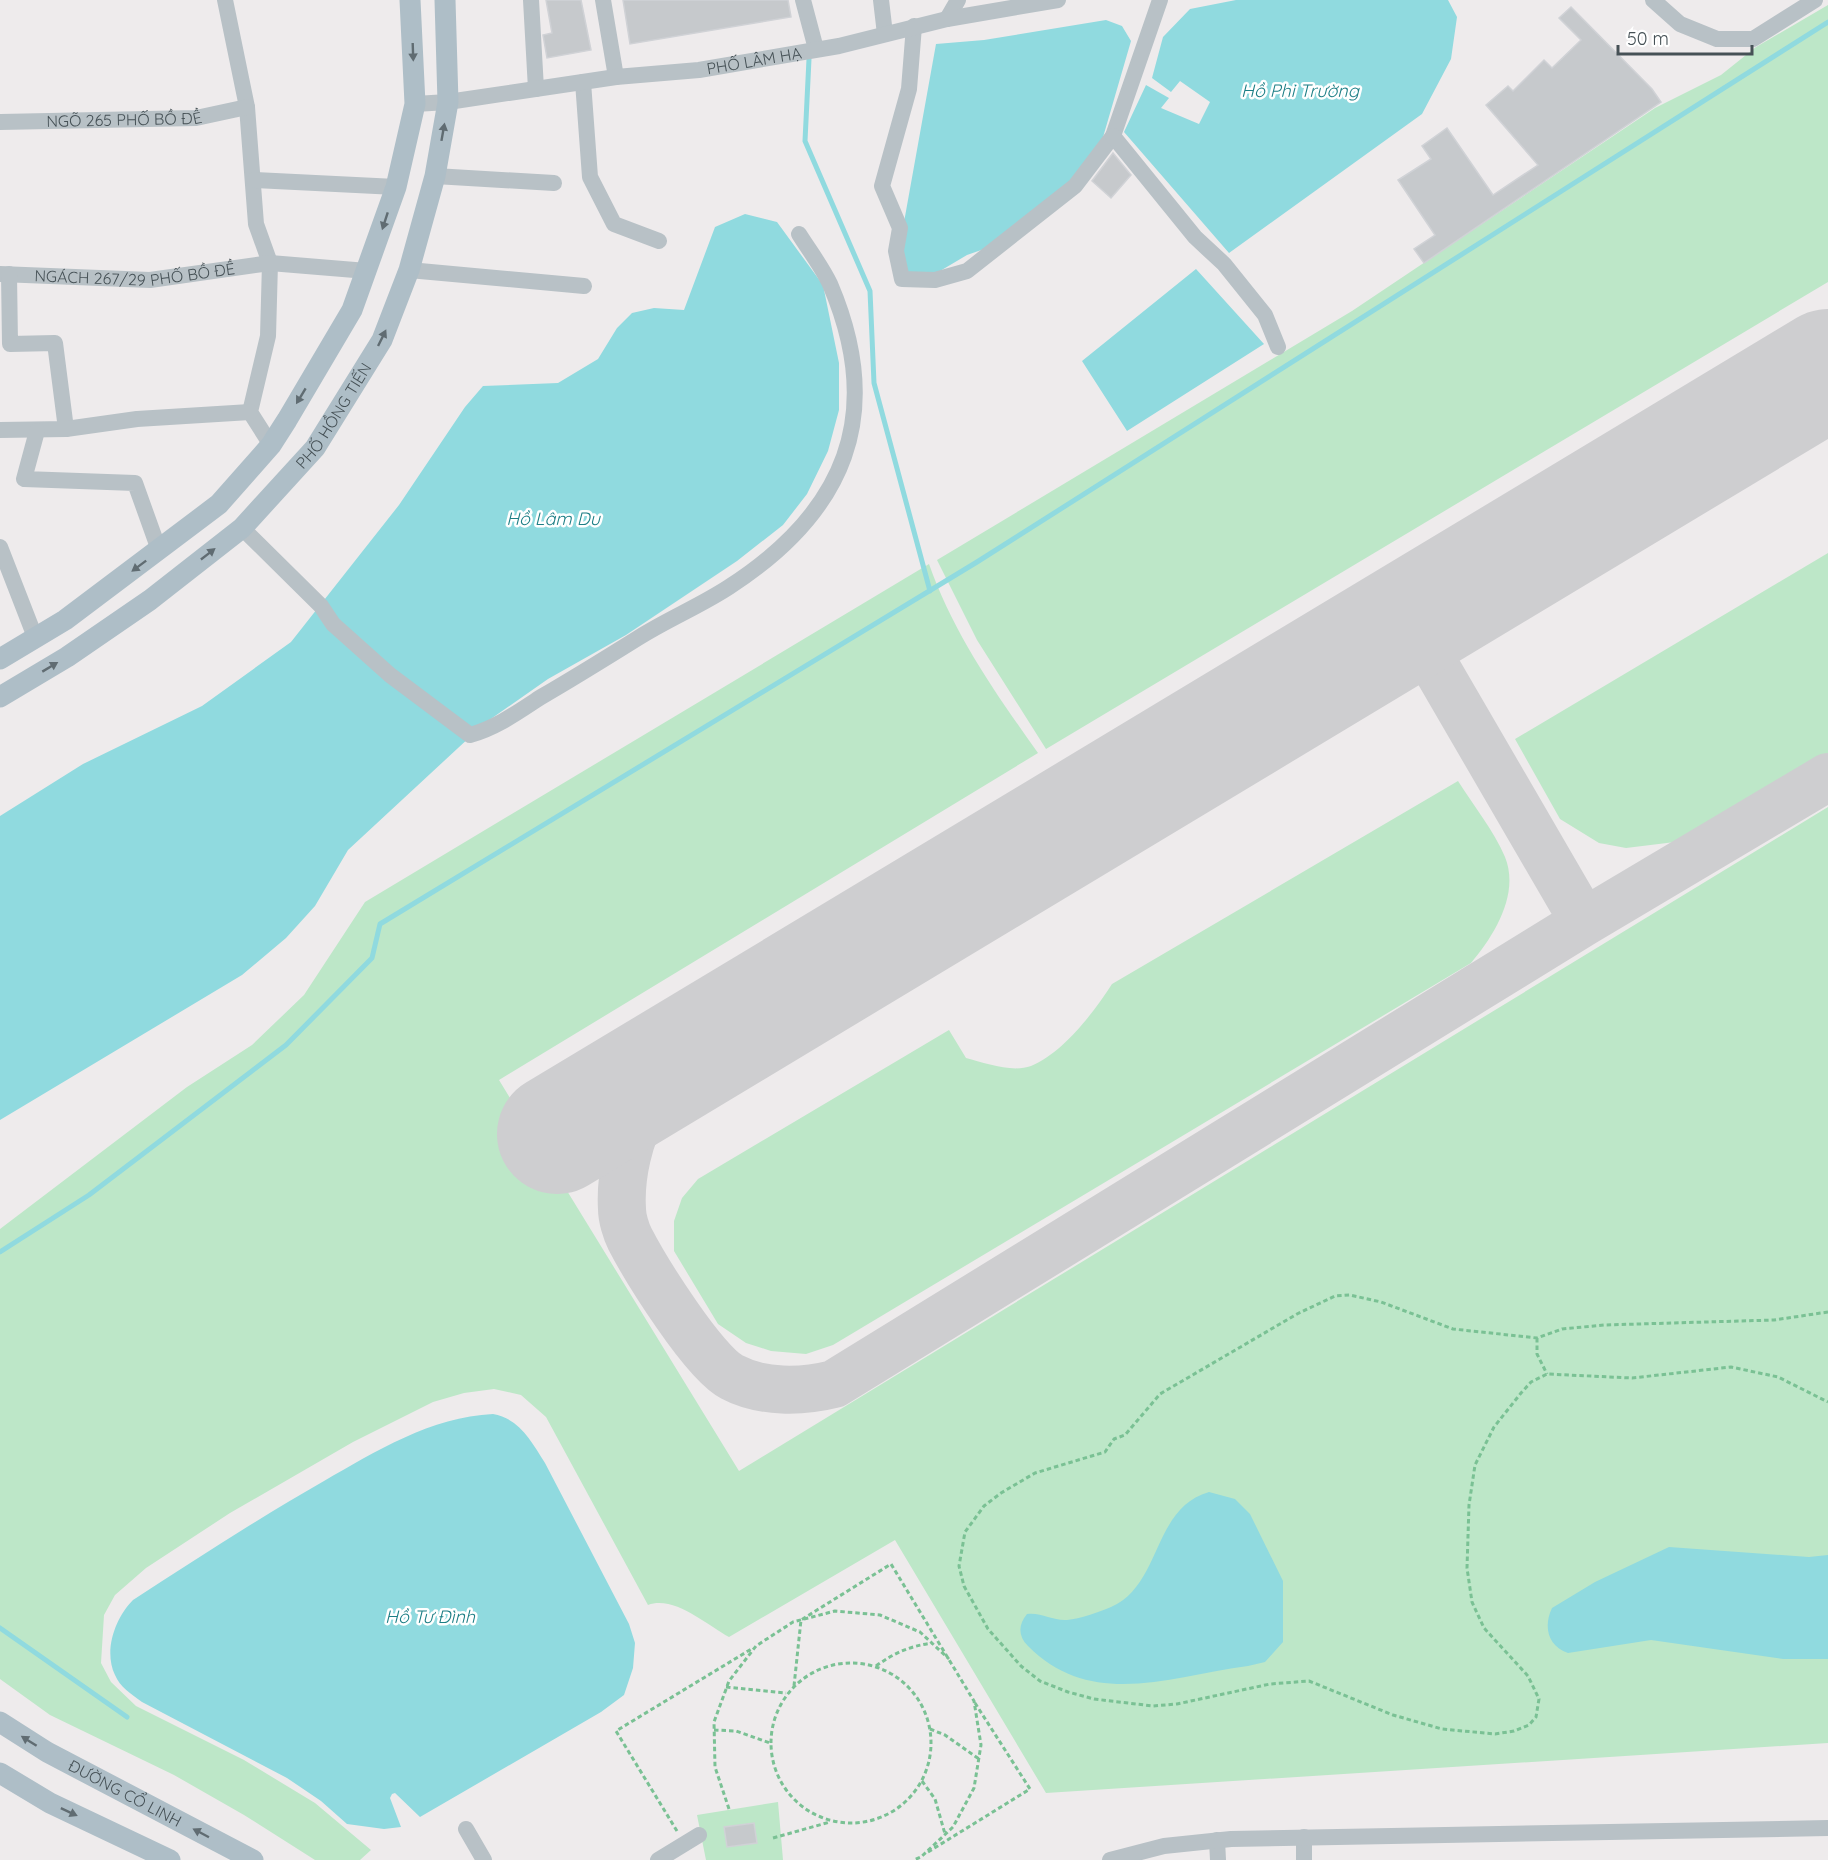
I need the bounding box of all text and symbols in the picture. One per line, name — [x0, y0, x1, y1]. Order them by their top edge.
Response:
scale bar — [1618, 18, 1752, 56]
text: 50 m — [1627, 27, 1669, 50]
one-way arrow — [408, 42, 417, 61]
street label: PHỐ LÂM HẠ — [705, 43, 803, 79]
water label: Hồ Phi Trường — [1241, 79, 1361, 102]
street label: NGÕ 265 PHỐ BỒ ĐỀ — [46, 106, 204, 131]
one-way arrow — [439, 122, 448, 141]
one-way arrow — [380, 212, 389, 230]
street label: NGÁCH 267/29 PHỐ BỒ ĐỀ — [34, 257, 236, 290]
one-way arrow — [376, 329, 386, 347]
street label: PHỐ HỒNG TIẾN — [291, 359, 376, 473]
one-way arrow — [296, 388, 306, 405]
water label: Hồ Lâm Du — [506, 507, 602, 530]
one-way arrow — [201, 548, 216, 560]
one-way arrow — [131, 560, 147, 572]
one-way arrow — [42, 662, 59, 672]
water label: Hồ Tư Đình — [385, 1605, 476, 1628]
one-way arrow — [21, 1736, 37, 1747]
street label: ĐƯỜNG CỔ LINH — [65, 1755, 185, 1831]
one-way arrow — [61, 1808, 78, 1817]
one-way arrow — [193, 1828, 210, 1838]

